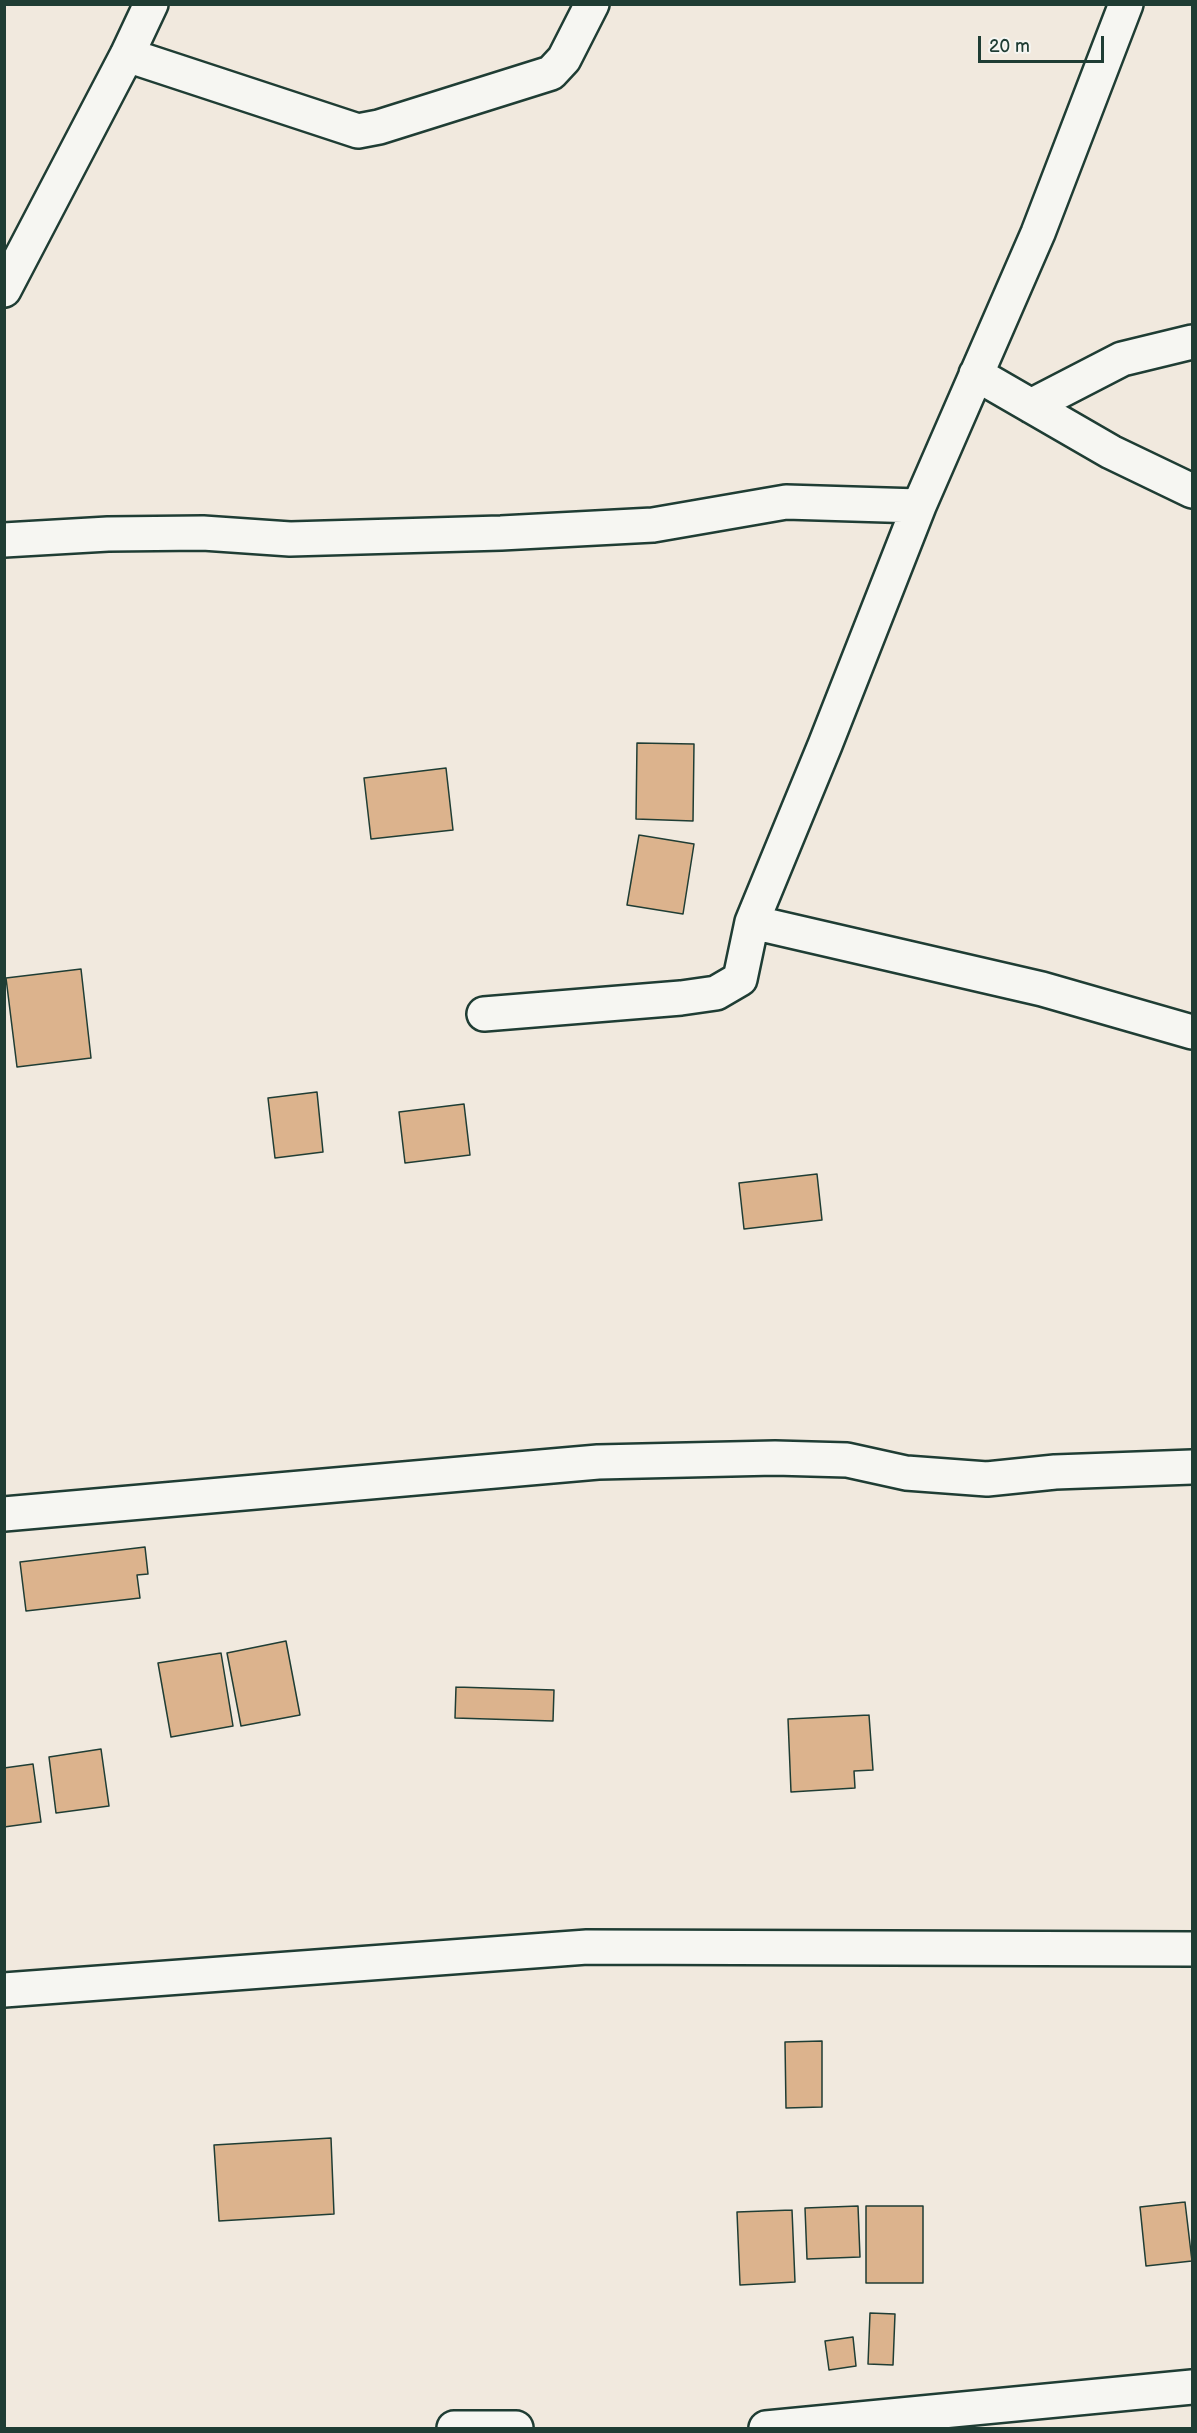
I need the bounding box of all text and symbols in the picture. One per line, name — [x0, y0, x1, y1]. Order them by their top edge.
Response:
scale bar — [981, 24, 1107, 62]
text: 20 m — [989, 36, 1030, 57]

